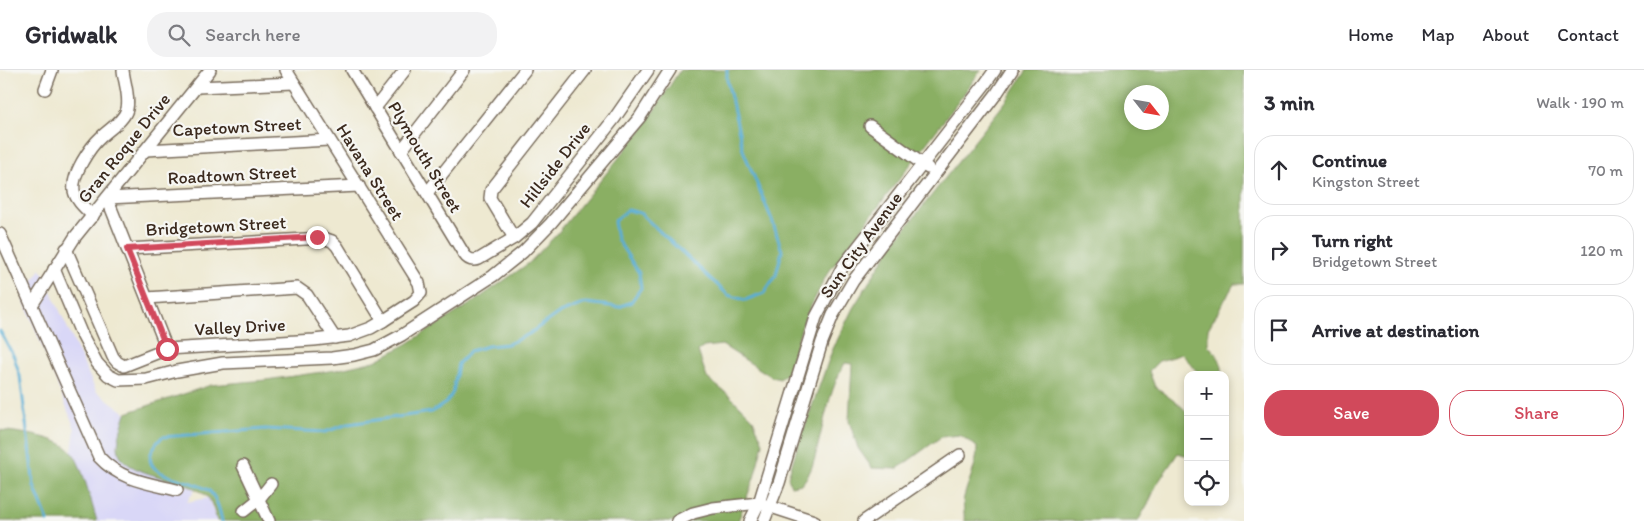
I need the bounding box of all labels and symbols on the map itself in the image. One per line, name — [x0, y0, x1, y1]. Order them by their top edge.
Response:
north arrow — [1124, 85, 1169, 130]
street label: Gran Roque Drive — [73, 88, 175, 208]
street label: Plymouth Street — [383, 97, 467, 217]
street label: Capetown Street — [172, 113, 302, 141]
street label: Hillside Drive — [515, 118, 595, 212]
street label: Havana Street — [332, 120, 409, 225]
street label: Roadtown Street — [167, 161, 297, 189]
street label: Sun City Avenue — [815, 188, 907, 302]
street label: Bridgetown Street — [145, 211, 287, 241]
route end — [306, 226, 329, 249]
street label: Valley Drive — [194, 314, 286, 340]
route start — [156, 338, 179, 361]

